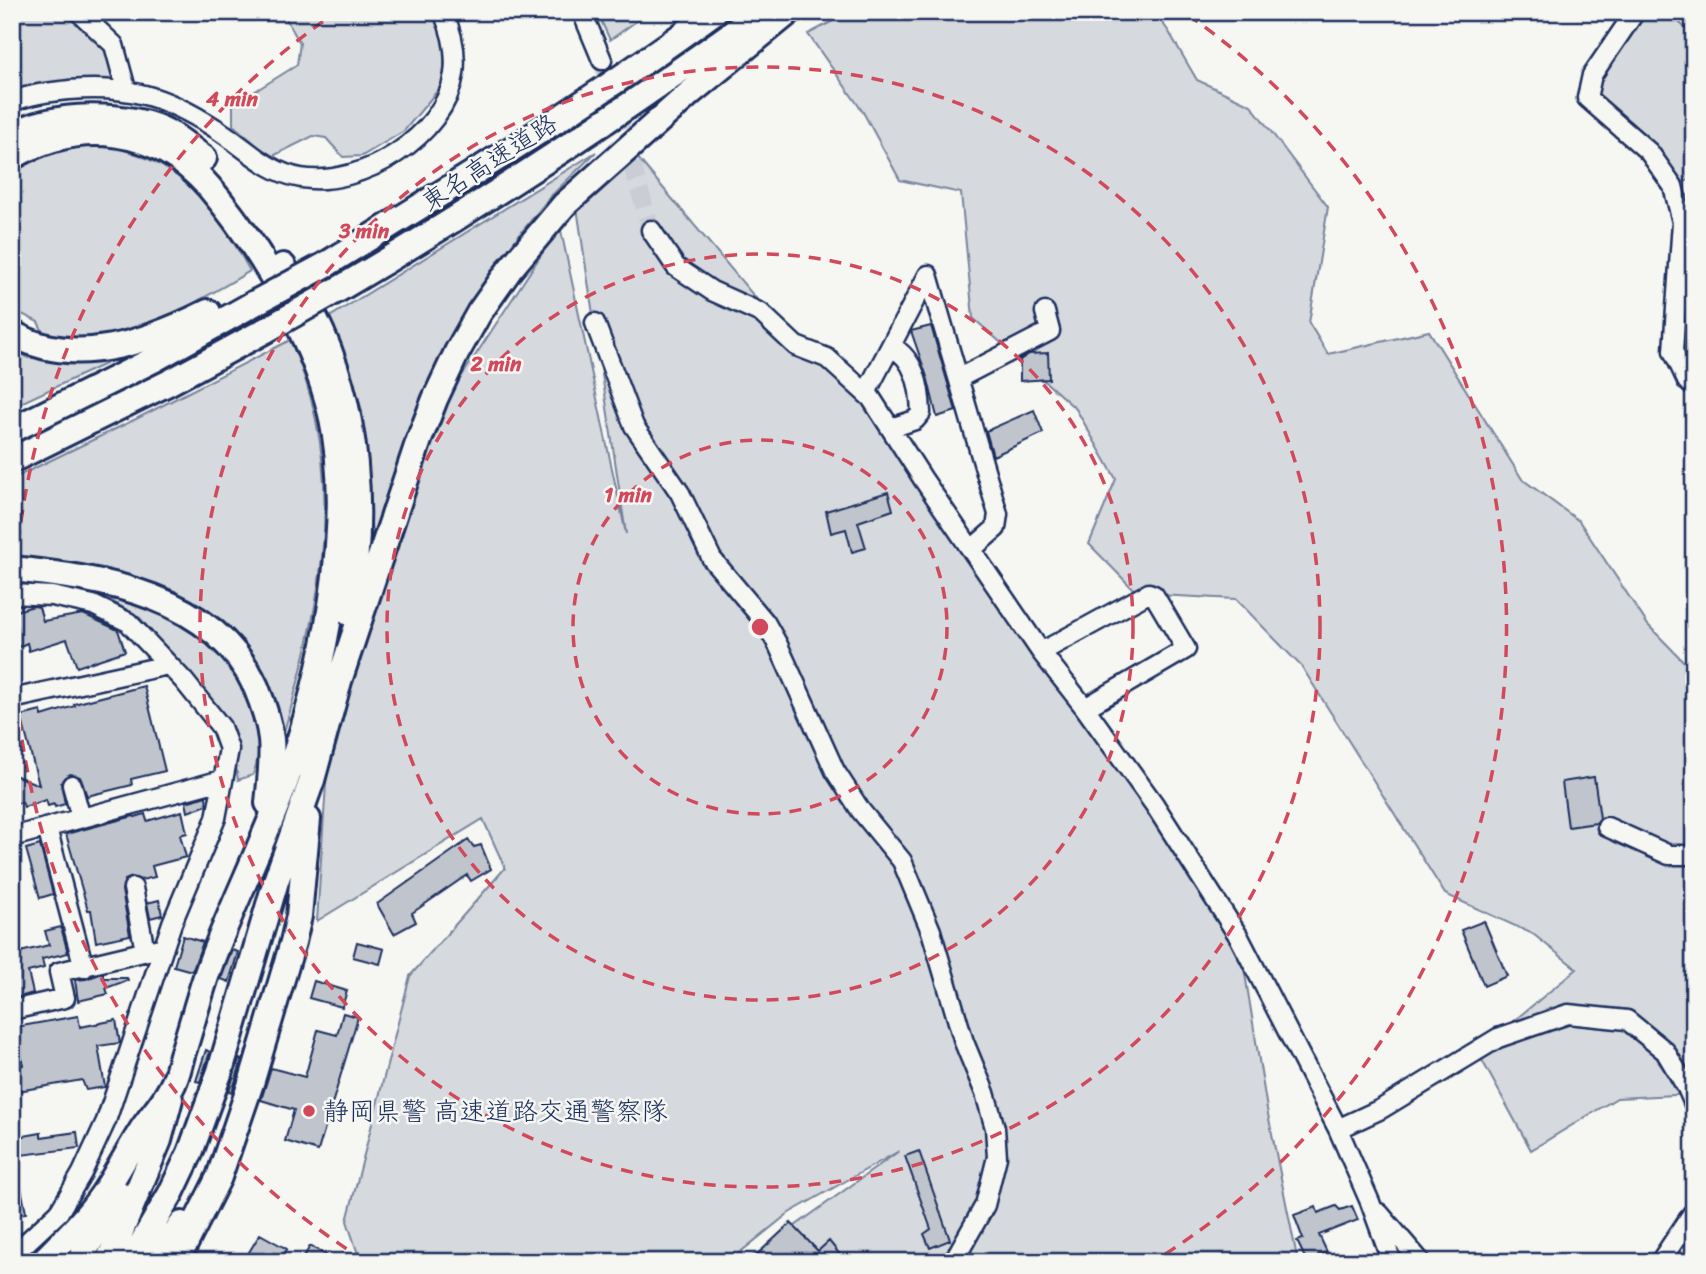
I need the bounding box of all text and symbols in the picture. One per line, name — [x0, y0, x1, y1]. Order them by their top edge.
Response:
text: 4 min — [205, 80, 259, 118]
street label: 東名高速道路 — [411, 100, 567, 224]
text: 3 min — [338, 212, 390, 250]
text: 2 min — [470, 345, 522, 383]
text: 1 min — [604, 476, 653, 514]
centre of rings — [748, 615, 772, 639]
place label: 静岡県警 高速道路交通警察隊 — [323, 1088, 668, 1134]
marker: 静岡県警 高速道路交通警察隊 — [301, 1103, 317, 1119]

